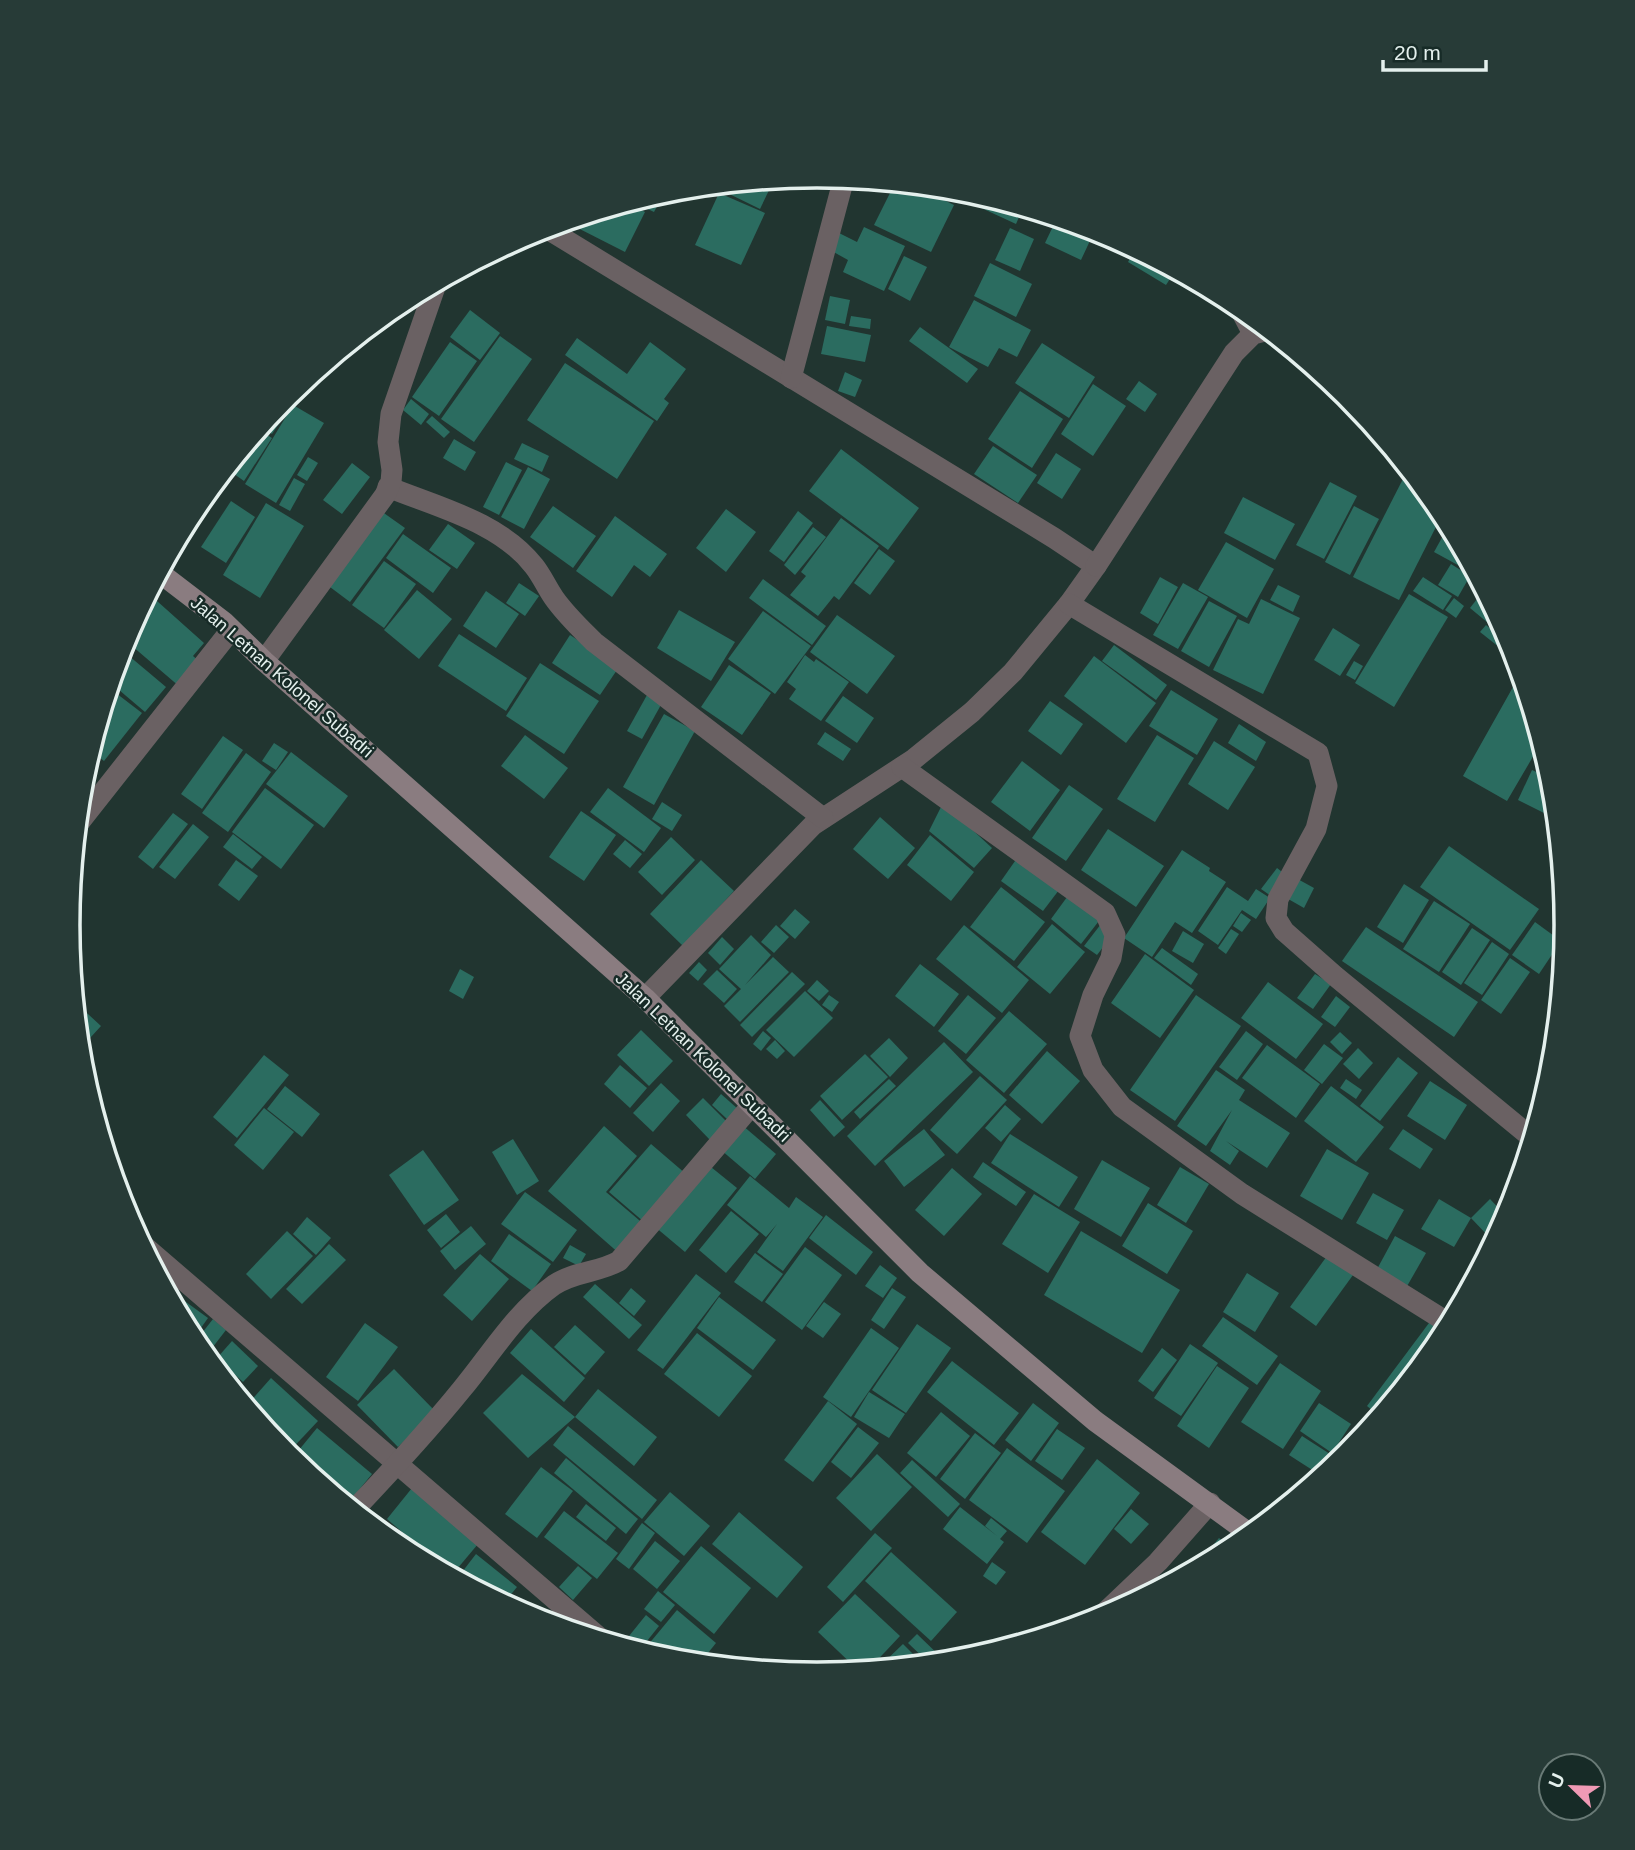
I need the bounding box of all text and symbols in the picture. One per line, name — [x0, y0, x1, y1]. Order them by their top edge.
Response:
scale bar — [1383, 28, 1486, 72]
text: 20 m — [1394, 41, 1441, 64]
street label: Jalan Letnan Kolonel Subadri — [187, 592, 377, 762]
street label: Jalan Letnan Kolonel Subadri — [611, 968, 795, 1146]
north arrow — [1537, 1752, 1607, 1822]
text: U — [1544, 1770, 1569, 1791]

